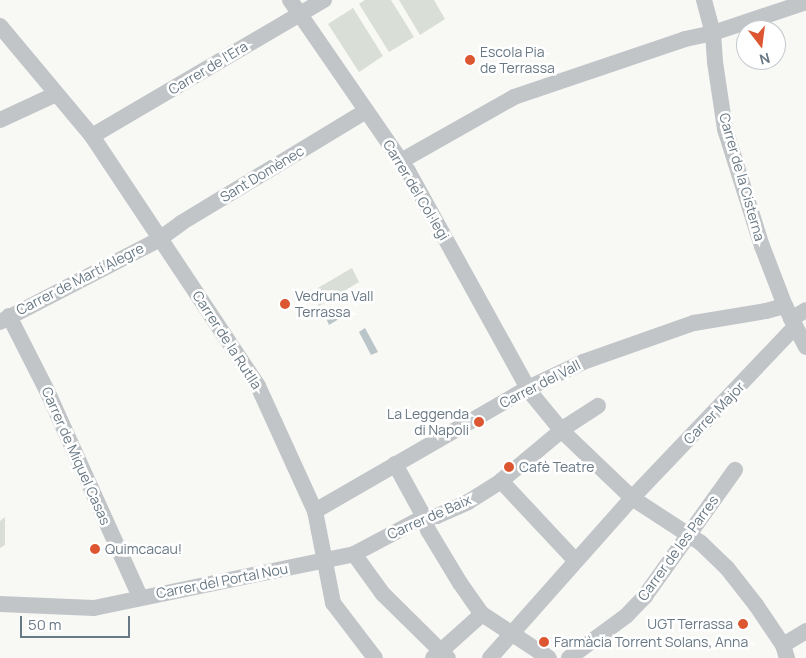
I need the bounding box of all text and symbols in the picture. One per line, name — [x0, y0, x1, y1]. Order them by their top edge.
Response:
north arrow — [736, 20, 786, 70]
street label: Carrer de l'Era — [165, 38, 251, 98]
place label: Escola Pia de Terrassa — [480, 44, 555, 76]
text: N — [757, 49, 772, 69]
marker: Escola Pia de Terrassa — [464, 54, 476, 66]
street label: Carrer de la Cisterna — [716, 111, 768, 243]
street label: Carrer del Col·legi — [379, 137, 453, 243]
street label: Sant Domènec — [217, 142, 307, 206]
street label: Carrer de Martí Alegre — [13, 240, 147, 318]
street label: Carrer de la Rutlla — [189, 288, 265, 392]
place label: Vedruna Vall Terrassa — [295, 288, 373, 321]
marker: Vedruna Vall Terrassa — [279, 298, 291, 310]
street label: Carrer del Vall — [497, 356, 583, 412]
street label: Carrer Major — [680, 378, 748, 448]
street label: Carrer de Miquel Casas — [38, 384, 114, 528]
place label: La Leggenda di Napoli — [387, 406, 469, 438]
marker: La Leggenda di Napoli — [473, 416, 485, 428]
place label: Cafè Teatre — [519, 459, 594, 475]
marker: Cafè Teatre — [503, 461, 515, 473]
street label: Carrer de Baix — [384, 491, 474, 543]
street label: Carrer de les Parres — [634, 492, 722, 604]
place label: Quimcacau! — [105, 541, 182, 557]
marker: Quimcacau! — [89, 543, 101, 555]
street label: Carrer del Portal Nou — [155, 560, 289, 602]
scale bar — [22, 606, 132, 638]
text: 50 m — [28, 614, 62, 635]
place label: UGT Terrassa — [647, 616, 733, 632]
marker: UGT Terrassa — [737, 618, 749, 630]
place label: Farmàcia Torrent Solans, Anna — [554, 634, 748, 650]
marker: Farmàcia Torrent Solans, Anna — [538, 636, 550, 648]

